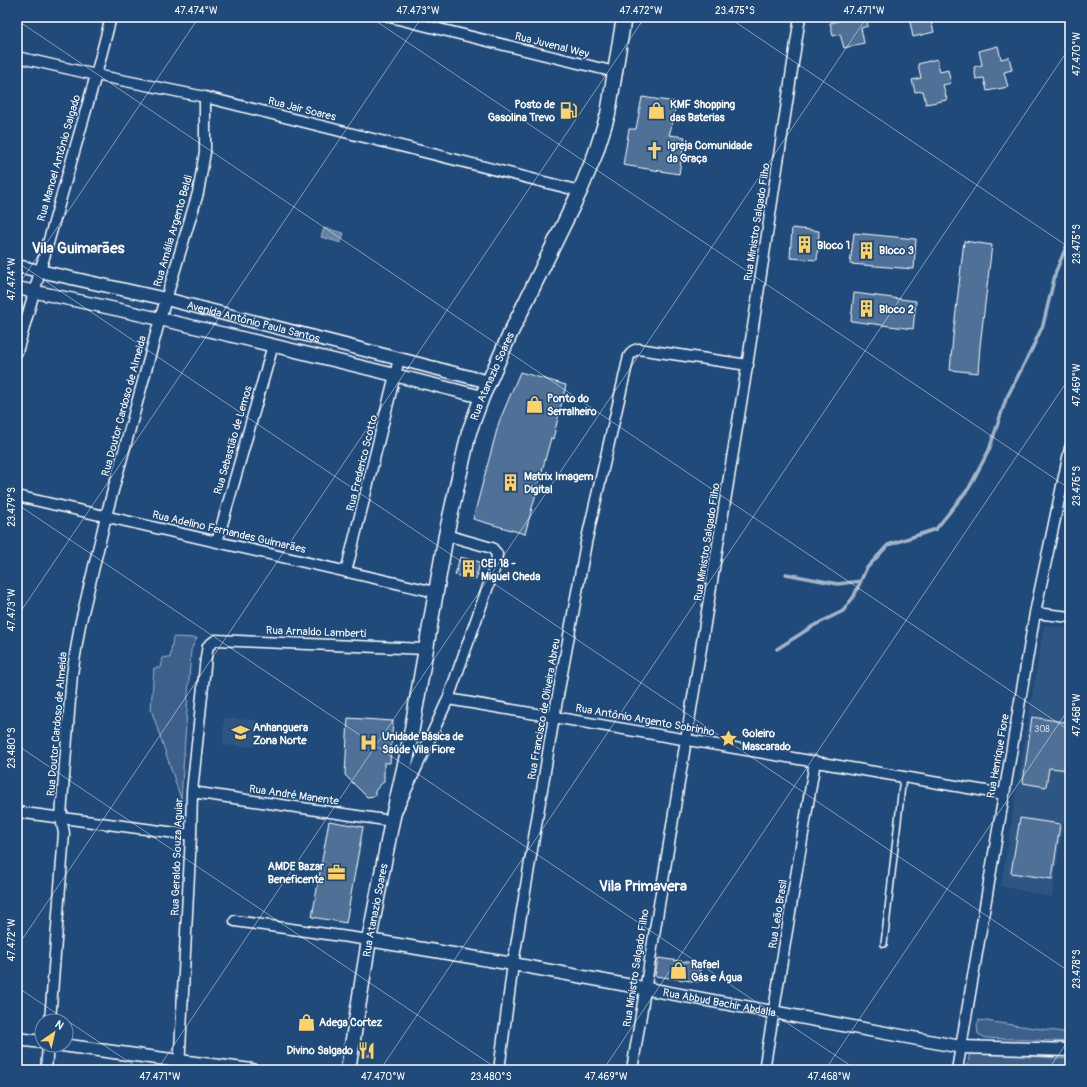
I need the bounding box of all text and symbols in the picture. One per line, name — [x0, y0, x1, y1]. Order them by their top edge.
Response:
text: 47.474°W — [174, 5, 218, 17]
text: 47.473°W — [397, 5, 440, 17]
text: 47.472°W — [620, 5, 663, 17]
text: 23.475°S — [715, 5, 755, 17]
text: 47.471°W — [843, 5, 885, 17]
street label: Rua Juvenal Wey — [513, 29, 591, 61]
text: 47.470°W — [1071, 31, 1083, 76]
street label: Rua Manoel Antônio Salgado — [35, 93, 83, 223]
street label: Rua Jair Soares — [267, 94, 337, 124]
place label: Posto de Gasolina Trevo — [488, 98, 556, 124]
place label: KMF Shopping das Baterias — [670, 98, 736, 124]
fuel station icon: Posto de Gasolina Trevo — [558, 100, 578, 120]
shop icon: KMF Shopping das Baterias — [647, 100, 667, 120]
place label: Igreja Comunidade da Graça — [667, 139, 753, 165]
church icon: Igreja Comunidade da Graça — [644, 141, 664, 161]
street label: Rua Ministro Salgado Filho — [741, 162, 773, 282]
street label: Rua Amália Argento Beldi — [151, 174, 195, 288]
text: 23.475°S — [1071, 224, 1083, 264]
building icon: Bloco 1 — [794, 235, 814, 255]
district label: Vila Guimarães — [32, 239, 125, 258]
place label: Bloco 1 — [817, 239, 850, 252]
building icon: Bloco 3 — [856, 240, 876, 260]
place label: Bloco 3 — [879, 244, 914, 257]
text: 47.474°W — [6, 257, 18, 301]
street label: Avenida Antônio Paula Santos — [186, 298, 322, 345]
building icon: Bloco 2 — [856, 299, 876, 319]
place label: Bloco 2 — [879, 303, 914, 316]
street label: Rua Atanazio Soares — [467, 330, 517, 422]
street label: Rua Doutor Cardoso de Almeida — [99, 334, 149, 478]
text: 47.469°W — [1071, 363, 1083, 406]
street label: Rua Sebastião de Lemos — [211, 384, 255, 496]
place label: Ponto do Serralheiro — [547, 392, 597, 418]
shop icon: Ponto do Serralheiro — [524, 394, 544, 414]
street label: Rua Frederico Scotto — [344, 414, 380, 512]
text: 23.476°S — [1071, 466, 1083, 506]
place label: Matrix Imagem Digital — [524, 470, 594, 496]
building icon: Matrix Imagem Digital — [501, 472, 521, 492]
street label: Rua Ministro Salgado Filho — [691, 482, 723, 602]
text: 23.479°S — [6, 487, 18, 527]
street label: Rua Adelino Fernandes Guimarães — [151, 508, 307, 556]
place label: CEI 18 - Miguel Cheda — [481, 557, 540, 583]
building icon: CEI 18 - Miguel Cheda — [458, 559, 478, 579]
text: 47.473°W — [6, 588, 18, 631]
street label: Rua Arnaldo Lamberti — [266, 624, 366, 640]
street label: Rua Francisco de Oliveira Abreu — [525, 637, 563, 781]
street label: Rua Doutor Cardoso de Almeida — [44, 651, 70, 797]
text: 47.468°W — [1071, 693, 1083, 736]
street label: Rua Antônio Argento Sobrinho — [574, 701, 716, 739]
street label: Rua Henrique Fiore — [984, 712, 1012, 799]
place label: Anhanguera Zona Norte — [253, 721, 308, 747]
school or university icon: Anhanguera Zona Norte — [230, 723, 250, 743]
house number: 308 — [1034, 724, 1050, 735]
text: 23.480°S — [6, 727, 18, 768]
place label: Goleiro Mascarado — [742, 727, 791, 753]
place icon: Goleiro Mascarado — [719, 729, 739, 749]
place label: Unidade Básica de Saúde Vila Fiore — [382, 730, 464, 756]
hospital icon: Unidade Básica de Saúde Vila Fiore — [359, 732, 379, 752]
street label: Rua André Manente — [248, 782, 340, 808]
street label: Rua Geraldo Souza Aguiar — [168, 798, 186, 916]
place label: AMDE Bazar Beneficente — [268, 860, 325, 886]
office icon: AMDE Bazar Beneficente — [327, 862, 347, 882]
street label: Rua Atanazio Soares — [360, 862, 390, 958]
district label: Vila Primavera — [599, 877, 687, 896]
street label: Rua Leão Brasil — [766, 879, 790, 949]
street label: Rua Ministro Salgado Filho — [620, 908, 652, 1028]
text: 47.472°W — [6, 918, 18, 961]
text: 23.478°S — [1071, 949, 1083, 989]
place label: Rafael Gás e Água — [691, 958, 742, 984]
shop icon: Rafael Gás e Água — [668, 960, 688, 980]
street label: Rua Abbud Bachir Abdalla — [662, 985, 777, 1019]
shop icon: Adega Cortez — [296, 1012, 316, 1032]
north arrow — [34, 1013, 74, 1053]
place label: Adega Cortez — [319, 1016, 383, 1029]
text: N — [53, 1018, 66, 1033]
restaurant icon: Divino Salgado — [356, 1040, 376, 1060]
place label: Divino Salgado — [286, 1044, 353, 1057]
text: 47.471°W — [139, 1071, 181, 1083]
text: 47.470°W — [361, 1071, 406, 1083]
text: 23.480°S — [471, 1071, 512, 1083]
text: 47.469°W — [585, 1071, 628, 1083]
text: 47.468°W — [808, 1071, 851, 1083]

